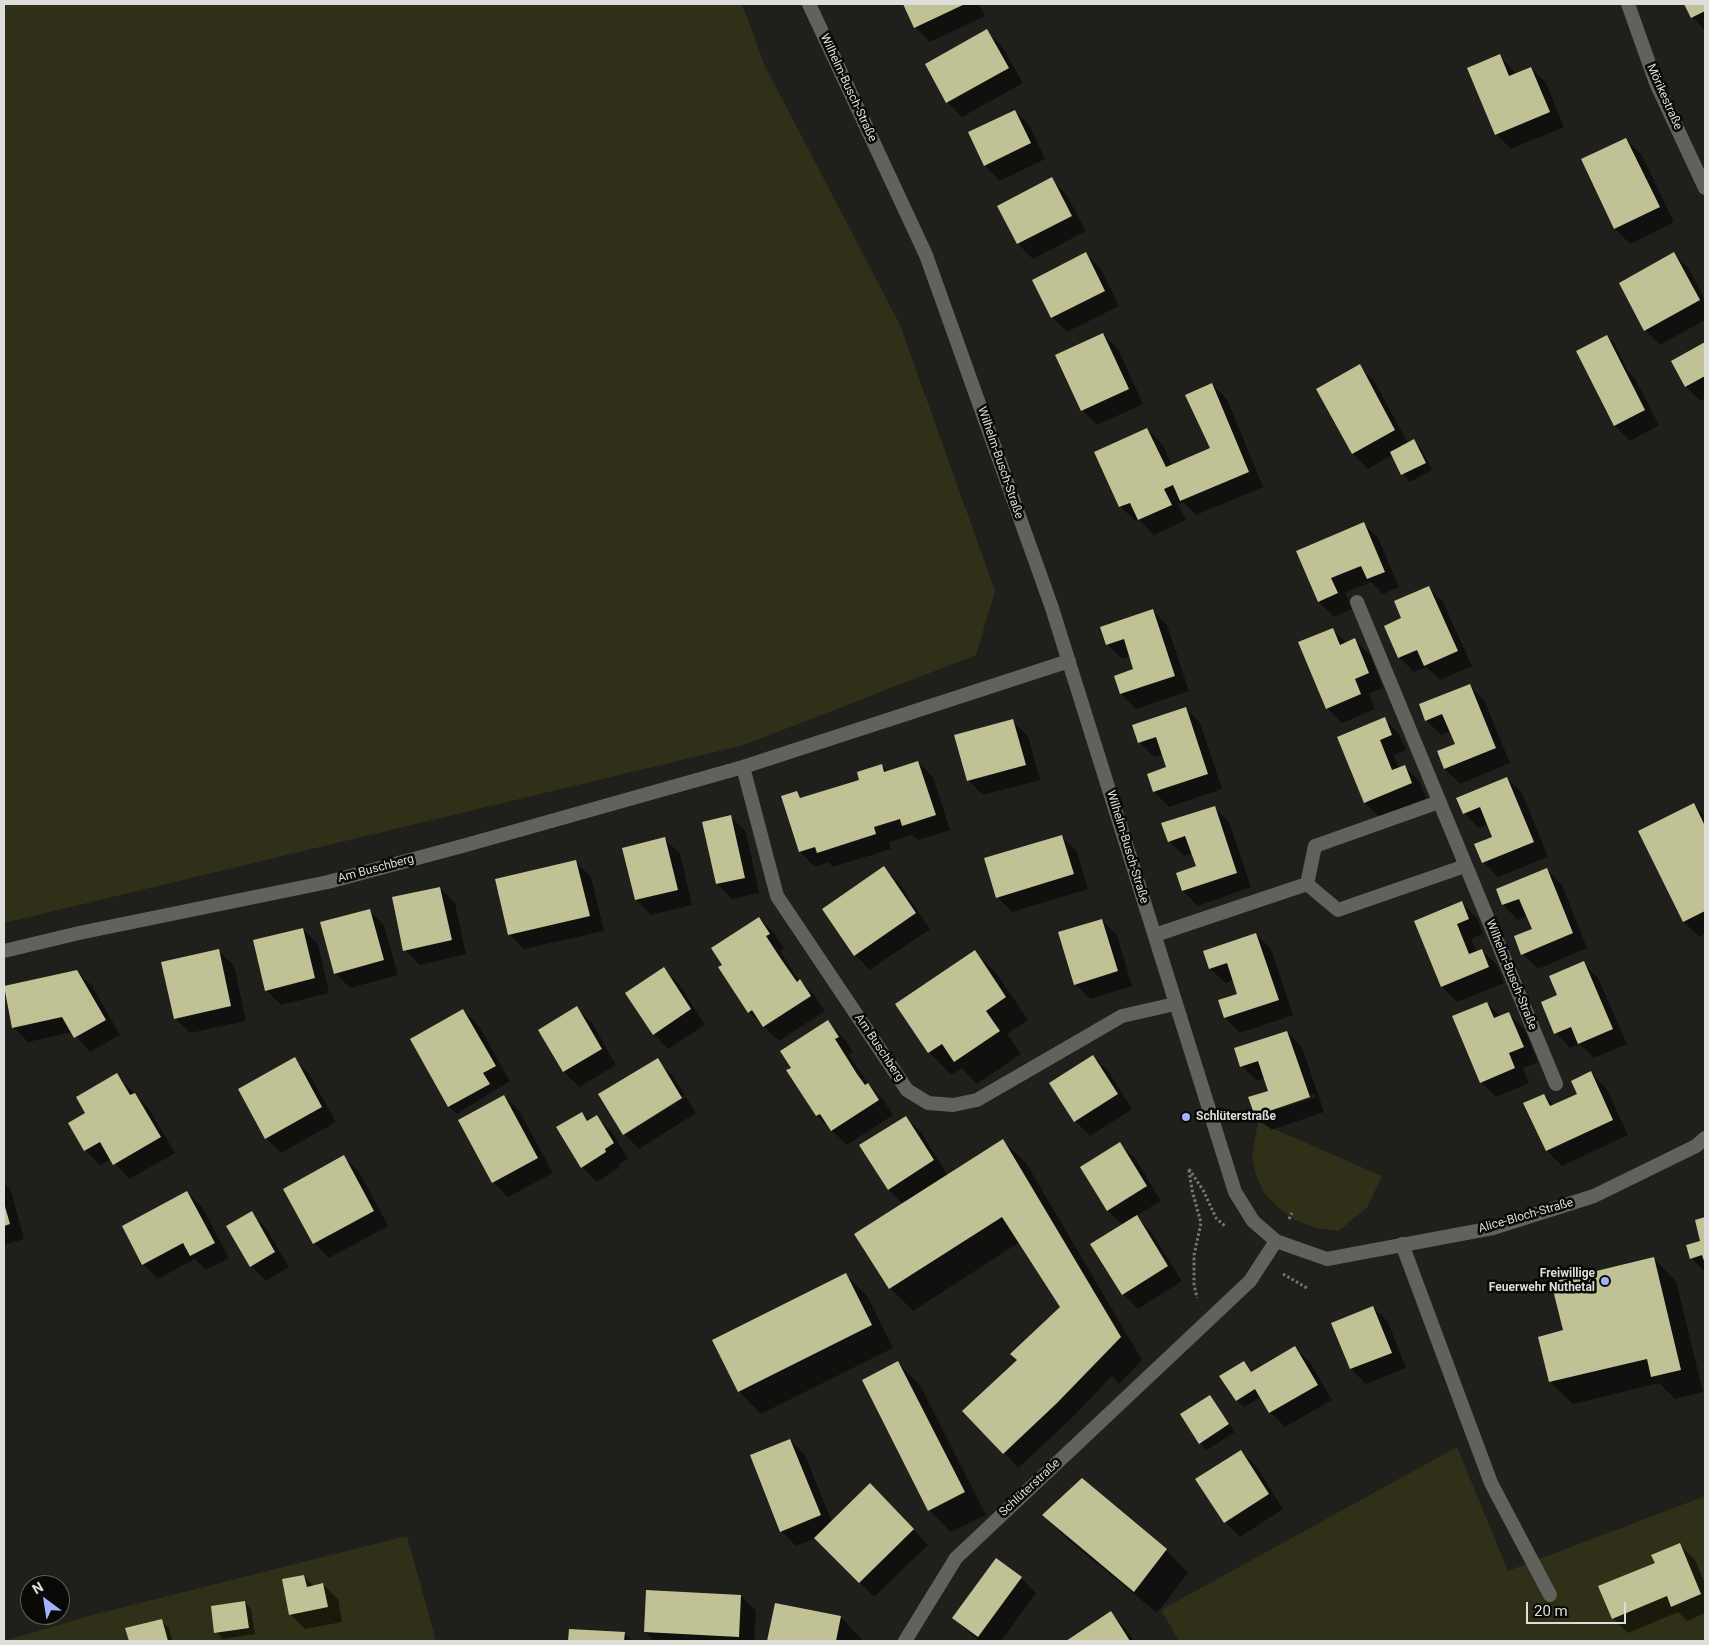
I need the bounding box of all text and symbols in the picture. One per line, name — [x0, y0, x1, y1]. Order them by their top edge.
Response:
street label: Wilhelm-Busch-Straße — [817, 32, 879, 144]
street label: Mörikestraße — [1643, 62, 1685, 132]
street label: Wilhelm-Busch-Straße — [974, 405, 1026, 521]
street label: Wilhelm-Busch-Straße — [1103, 789, 1151, 905]
street label: Am Buschberg — [336, 852, 416, 886]
street label: Wilhelm-Busch-Straße — [1482, 918, 1540, 1032]
street label: Am Buschberg — [851, 1012, 907, 1084]
place label: Schlüterstraße — [1196, 1110, 1276, 1124]
marker: Schlüterstraße — [1180, 1111, 1192, 1123]
street label: Alice-Bloch-Straße — [1477, 1196, 1575, 1236]
place label: Freiwillige Feuerwehr Nuthetal — [1489, 1267, 1595, 1295]
marker: Freiwillige Feuerwehr Nuthetal — [1599, 1275, 1611, 1287]
street label: Schlüterstraße — [997, 1456, 1063, 1520]
north arrow — [20, 1575, 70, 1625]
text: N — [29, 1579, 46, 1597]
scale bar — [1529, 1592, 1629, 1624]
text: 20 m — [1534, 1602, 1568, 1620]

